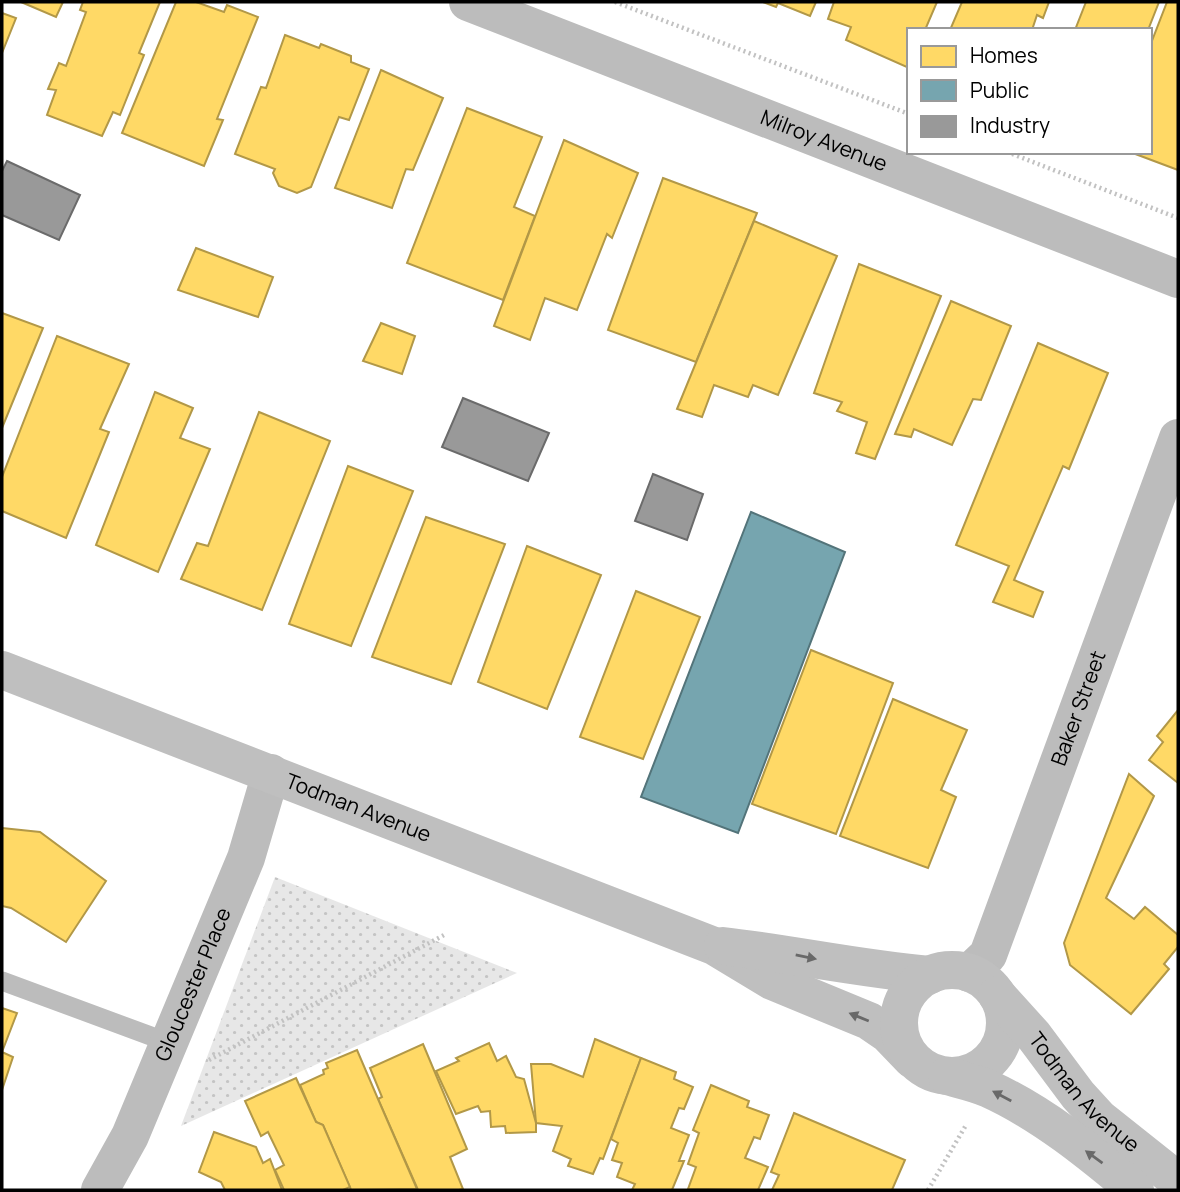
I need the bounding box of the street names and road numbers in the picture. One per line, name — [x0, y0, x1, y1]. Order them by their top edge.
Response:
street label: Milroy Avenue — [757, 103, 892, 177]
street label: Baker Street — [1044, 647, 1112, 769]
street label: Todman Avenue — [282, 766, 435, 848]
street label: Gloucester Place — [148, 903, 237, 1065]
street label: Todman Avenue — [1023, 1026, 1146, 1158]

